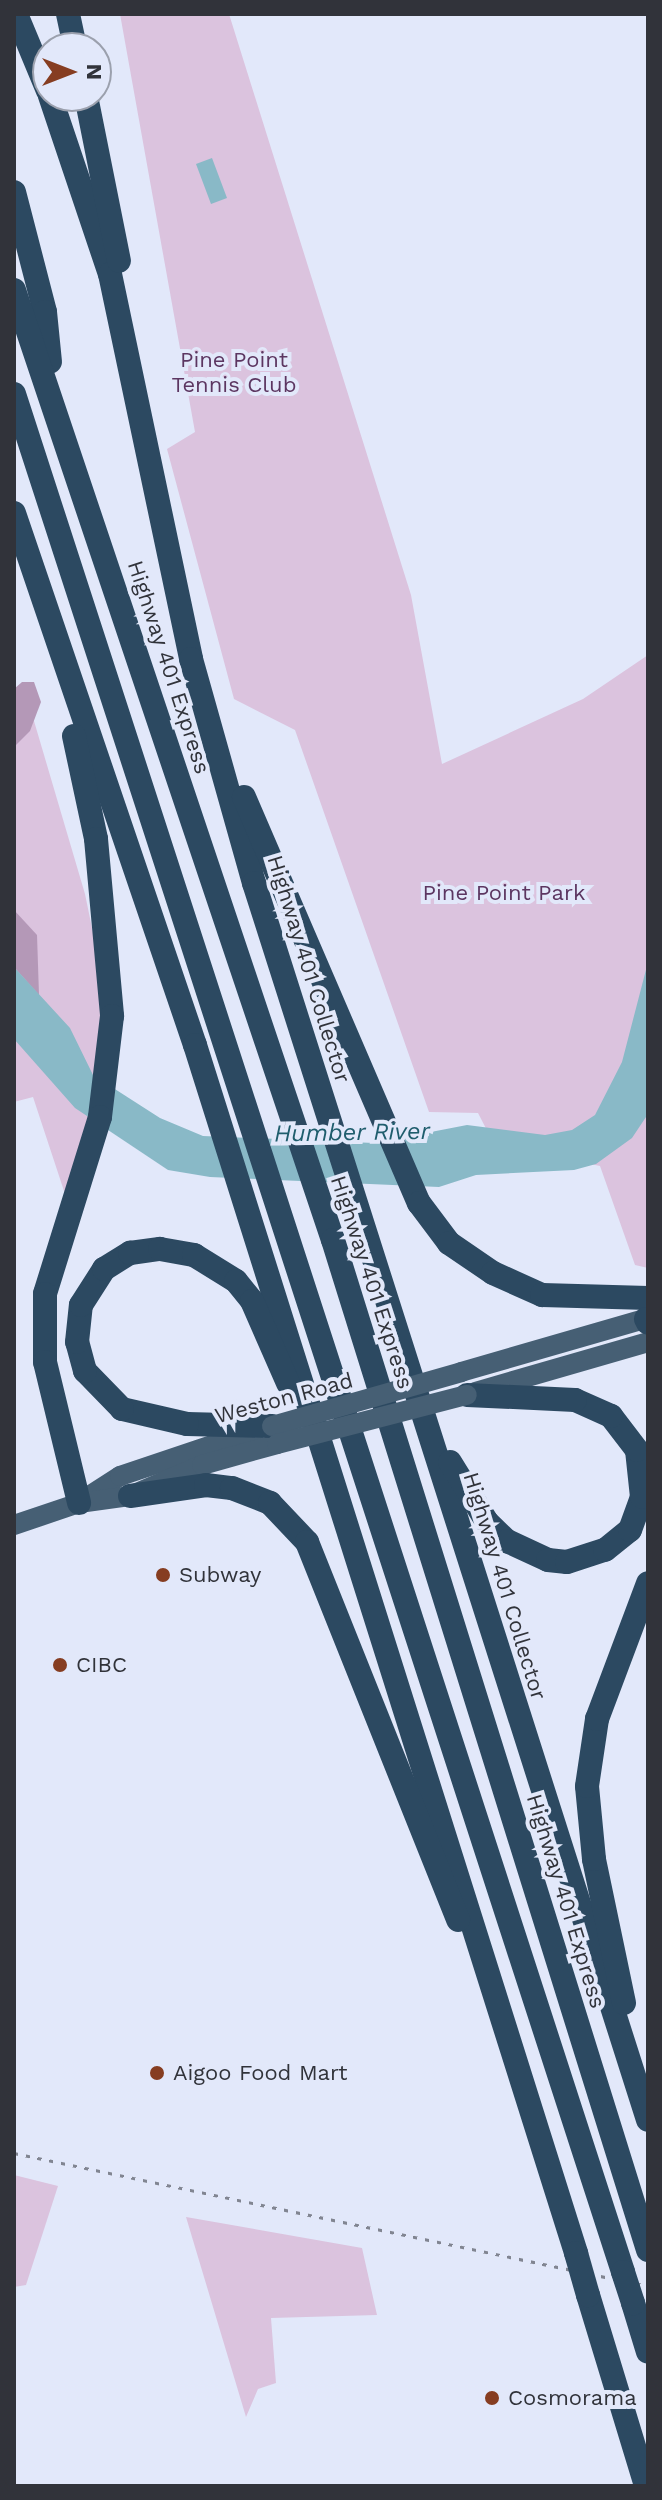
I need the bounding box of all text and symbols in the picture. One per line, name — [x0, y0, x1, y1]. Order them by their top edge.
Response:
north arrow — [32, 32, 112, 112]
text: N — [82, 64, 107, 80]
park label: Pine Point Tennis Club — [172, 346, 296, 398]
street label: Highway 401 Express — [122, 557, 216, 777]
street label: Highway 401 Collector — [262, 852, 356, 1086]
park label: Pine Point Park — [423, 880, 585, 906]
water label: Humber River — [274, 1117, 430, 1149]
street label: Highway 401 Express — [325, 1172, 419, 1392]
street label: Weston Road — [212, 1367, 356, 1429]
street label: Highway 401 Collector — [458, 1469, 552, 1703]
place label: Subway — [179, 1562, 261, 1588]
marker: Subway — [154, 1566, 172, 1584]
place label: CIBC — [76, 1652, 127, 1678]
marker: CIBC — [51, 1656, 69, 1674]
street label: Highway 401 Express — [521, 1790, 611, 2012]
place label: Aigoo Food Mart — [173, 2060, 348, 2086]
marker: Aigoo Food Mart — [148, 2064, 166, 2082]
place label: Cosmorama — [508, 2385, 637, 2411]
marker: Cosmorama — [483, 2389, 501, 2407]

